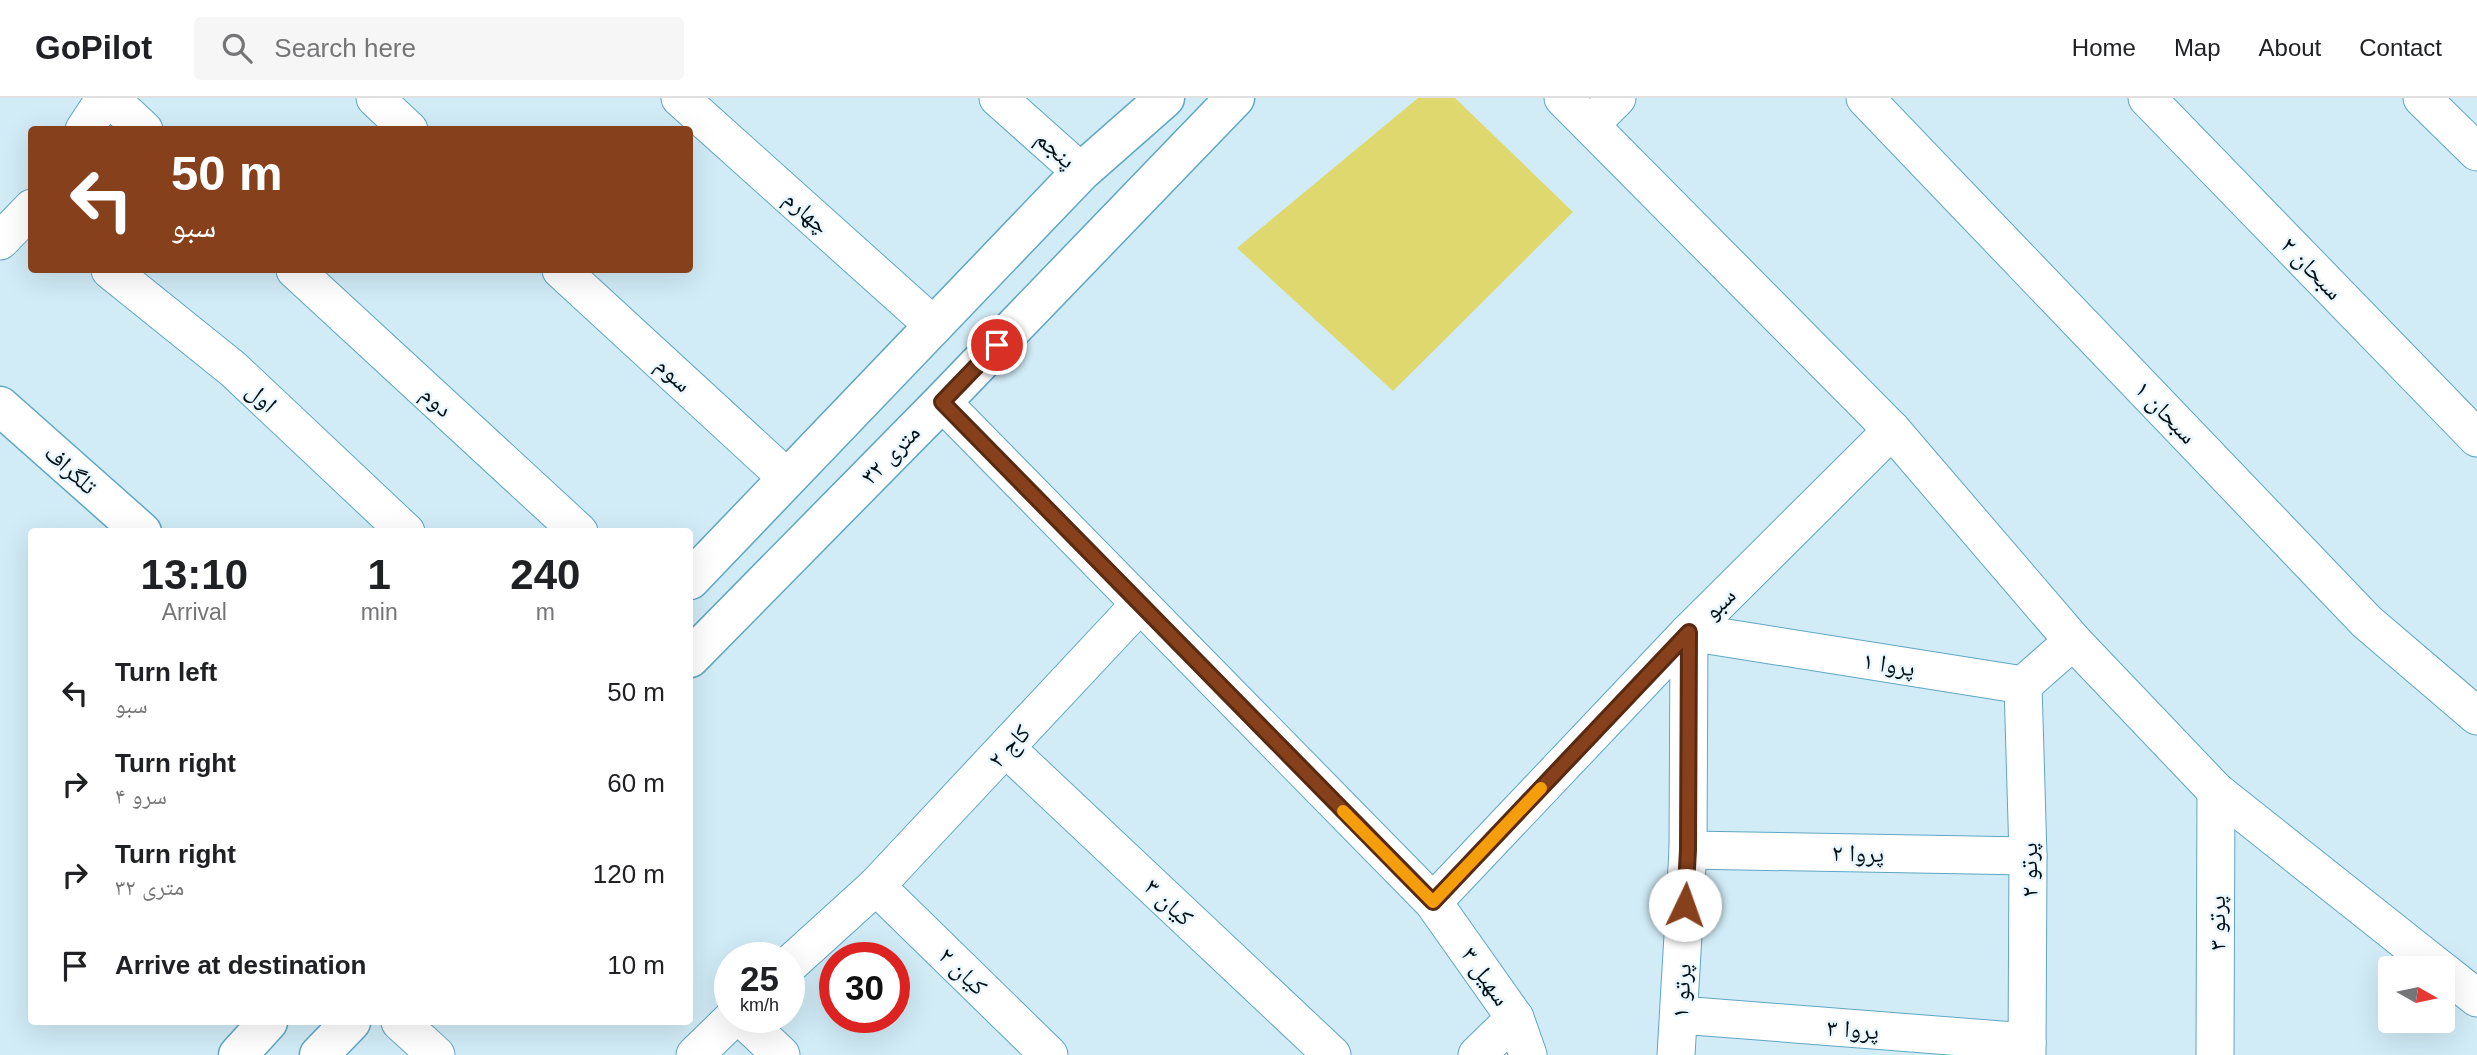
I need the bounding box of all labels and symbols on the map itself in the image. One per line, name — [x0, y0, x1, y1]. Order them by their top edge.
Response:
street label: پنجم — [1029, 124, 1081, 176]
street label: چهارم — [777, 185, 835, 241]
street label: سبحان ۲ — [2275, 231, 2348, 306]
pin — [967, 315, 1027, 375]
street label: سوم — [649, 351, 697, 399]
street label: سبحان ۱ — [2129, 375, 2202, 450]
street label: اول — [241, 376, 283, 418]
street label: دوم — [414, 380, 458, 424]
street label: ۳۲ متری — [855, 419, 926, 490]
street label: تلگراف — [39, 439, 103, 499]
street label: سبو — [1697, 581, 1741, 625]
street label: پروا ۱ — [1861, 647, 1917, 683]
street label: کاج ۲ — [983, 719, 1037, 774]
street label: پروا ۲ — [1832, 839, 1884, 868]
street label: پرتو ۲ — [2015, 843, 2043, 897]
position arrow — [1648, 868, 1722, 942]
street label: کیان ۳ — [1139, 873, 1199, 932]
street label: پرتو ۳ — [2203, 896, 2231, 950]
speed limit sign: 30 — [819, 942, 910, 1033]
street label: کیان ۲ — [933, 942, 993, 1001]
street label: سهیل ۳ — [1455, 942, 1516, 1011]
north arrow — [2378, 956, 2455, 1032]
street label: پرتو ۱ — [1666, 963, 1697, 1019]
street label: پروا ۳ — [1826, 1014, 1880, 1045]

